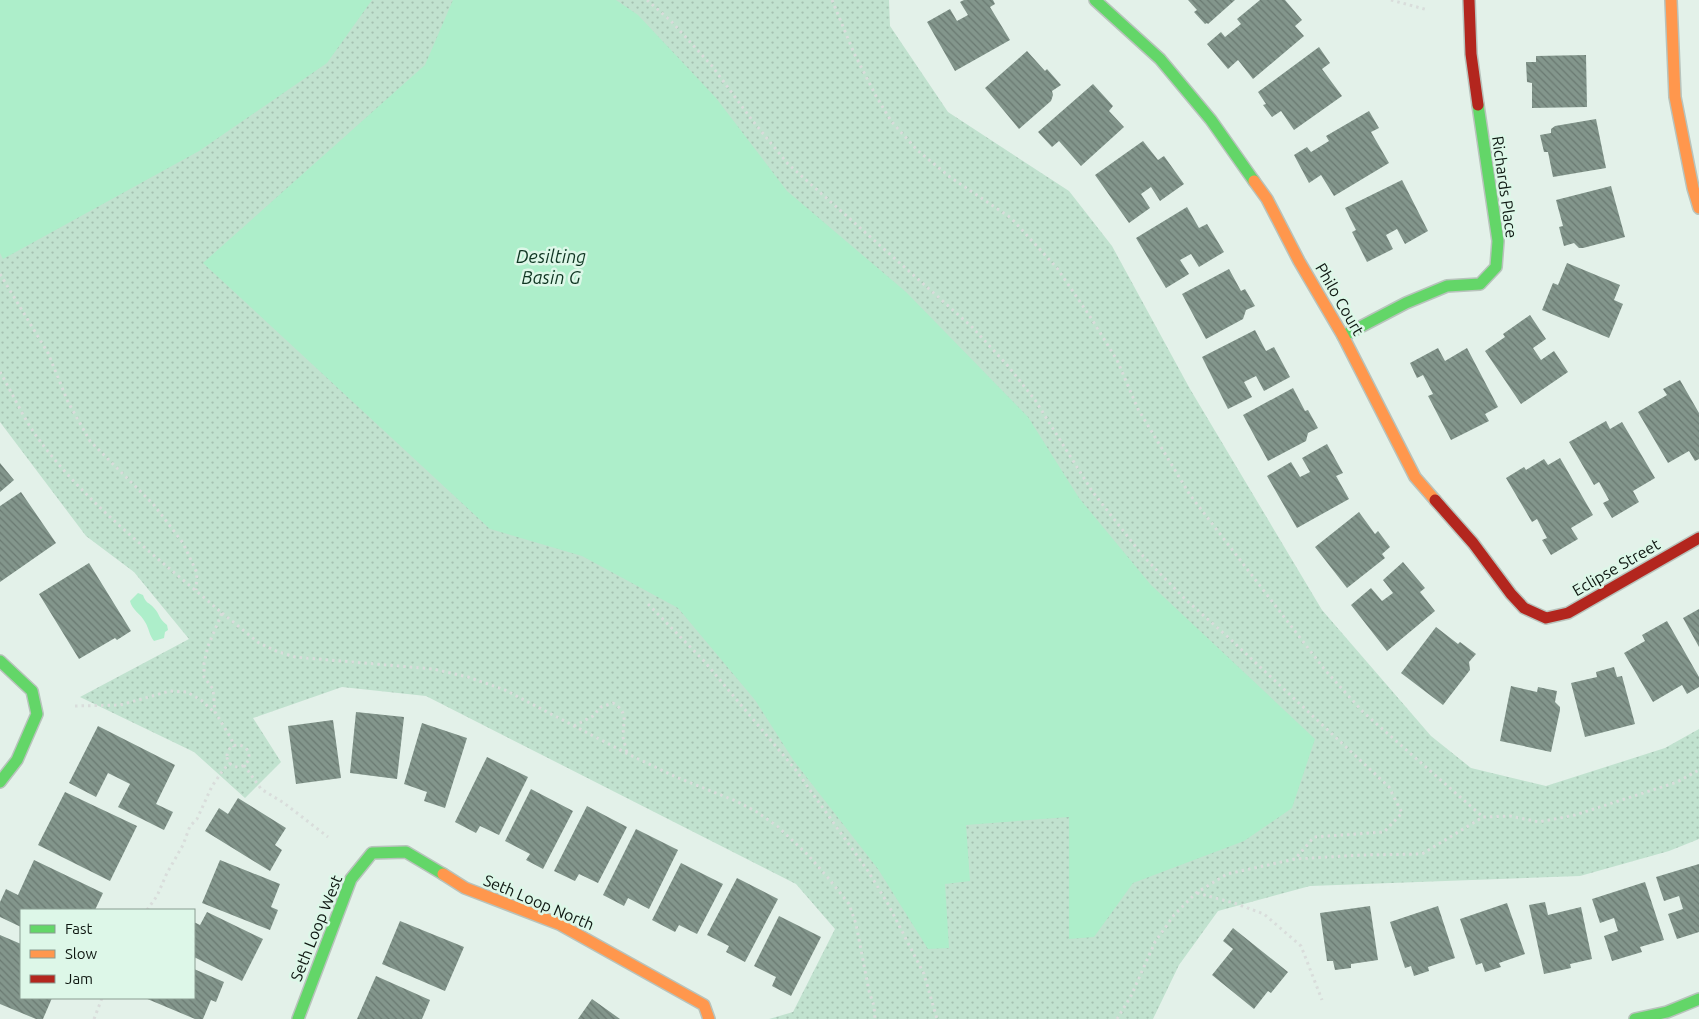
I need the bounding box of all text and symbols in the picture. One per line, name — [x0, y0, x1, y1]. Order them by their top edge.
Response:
street label: Richards Place — [1489, 135, 1521, 239]
water label: Desilting Basin G — [516, 246, 586, 287]
street label: Philo Court — [1312, 260, 1368, 339]
street label: Eclipse Street — [1569, 534, 1664, 599]
street label: Seth Loop North — [481, 871, 597, 933]
street label: Seth Loop West — [287, 872, 346, 984]
legend — [20, 909, 195, 999]
text: Fast — [65, 920, 93, 937]
text: Slow — [65, 945, 98, 962]
text: Jam — [65, 970, 93, 987]

